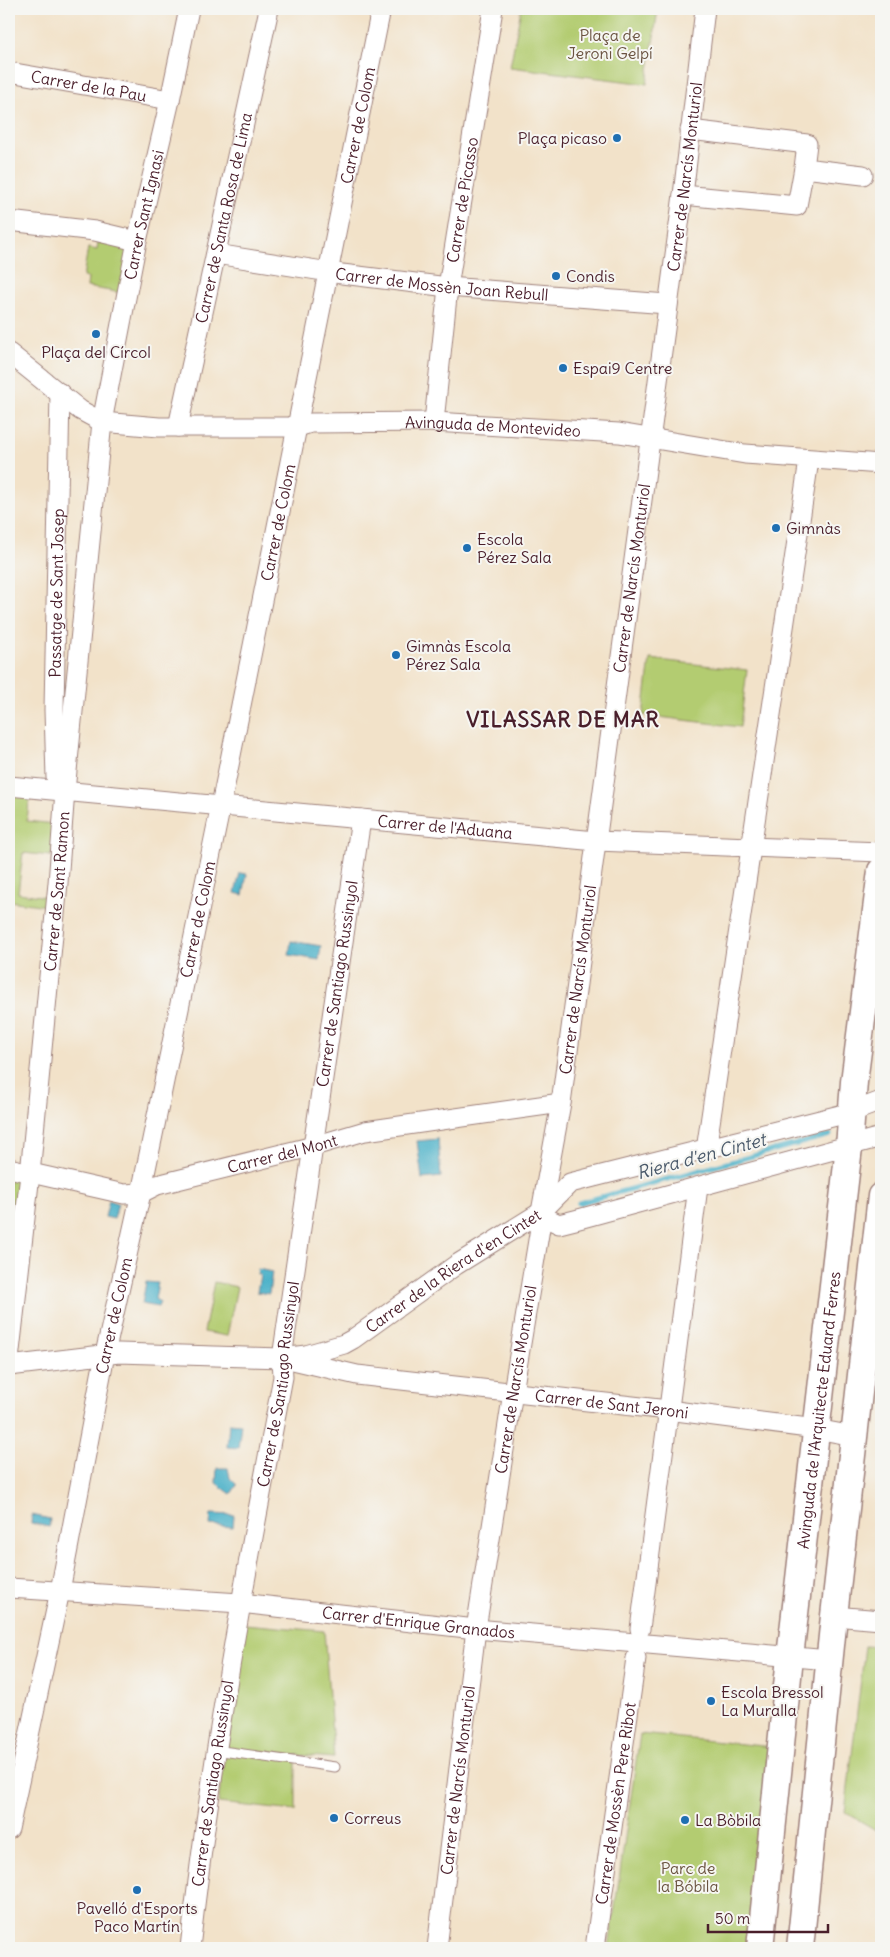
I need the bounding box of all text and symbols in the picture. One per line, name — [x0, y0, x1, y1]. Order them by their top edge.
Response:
park label: Plaça de Jeroni Gelpí — [567, 25, 653, 63]
street label: Carrer de Colom — [336, 65, 379, 186]
street label: Carrer de la Pau — [29, 66, 148, 106]
street label: Carrer de Narcís Monturiol — [663, 81, 706, 273]
street label: Carrer de Santa Rosa de Lima — [191, 111, 256, 325]
place label: Plaça picaso — [518, 128, 607, 148]
marker: Plaça picaso — [611, 132, 623, 144]
street label: Carrer de Picasso — [442, 136, 482, 264]
street label: Carrer Sant Ignasi — [120, 148, 168, 281]
street label: Carrer de Mossèn Joan Rebull — [334, 263, 549, 305]
place label: Condis — [566, 266, 615, 286]
marker: Condis — [550, 270, 562, 282]
marker: Plaça del Círcol — [90, 328, 102, 340]
place label: Plaça del Círcol — [41, 342, 151, 362]
place label: Espai9 Centre — [573, 358, 672, 378]
marker: Espai9 Centre — [557, 362, 569, 374]
street label: Avinguda de Montevideo — [405, 412, 582, 441]
street label: Carrer de Colom — [256, 462, 299, 583]
street label: Carrer de Narcís Monturiol — [609, 482, 654, 674]
street label: Passatge de Sant Josep — [45, 508, 68, 678]
place label: Gimnàs — [786, 518, 841, 538]
marker: Gimnàs — [770, 522, 782, 534]
place label: Escola Pérez Sala — [477, 529, 552, 567]
marker: Escola Pérez Sala — [461, 542, 473, 554]
place label: Gimnàs Escola Pérez Sala — [406, 636, 511, 674]
marker: Gimnàs Escola Pérez Sala — [390, 649, 402, 661]
district label: VILASSAR DE MAR — [466, 706, 660, 733]
street label: Carrer de Sant Ramon — [40, 811, 73, 972]
street label: Carrer de l'Aduana — [377, 811, 513, 843]
street label: Carrer de Colom — [176, 859, 219, 980]
street label: Carrer de Santiago Russinyol — [312, 879, 362, 1088]
street label: Carrer de Narcís Monturiol — [555, 884, 600, 1075]
water label: Riera d'en Cintet — [634, 1127, 770, 1184]
street label: Carrer del Mont — [225, 1130, 340, 1177]
street label: Carrer de la Riera d'en Cintet — [361, 1204, 545, 1337]
street label: Carrer de Colom — [91, 1255, 136, 1376]
street label: Avinguda de l'Arquitecte Eduard Ferres — [793, 1270, 845, 1550]
street label: Carrer de Santiago Russinyol — [252, 1280, 303, 1489]
street label: Carrer de Narcís Monturiol — [490, 1284, 540, 1475]
street label: Carrer de Sant Jeroni — [534, 1385, 690, 1423]
street label: Carrer d'Enrique Granados — [321, 1602, 516, 1642]
street label: Carrer de Santiago Russinyol — [187, 1679, 238, 1888]
place label: Escola Bressol La Muralla — [721, 1682, 824, 1720]
street label: Carrer de Narcís Monturiol — [436, 1684, 479, 1876]
marker: Escola Bressol La Muralla — [705, 1695, 717, 1707]
street label: Carrer de Mossèn Pere Ribot — [591, 1700, 640, 1906]
place label: Correus — [344, 1808, 401, 1828]
place label: La Bòbila — [695, 1810, 761, 1830]
marker: Correus — [328, 1812, 340, 1824]
marker: La Bòbila — [679, 1814, 691, 1826]
park label: Parc de la Bóbila — [657, 1858, 719, 1896]
marker: Pavelló d'Esports Paco Martín — [131, 1884, 143, 1896]
place label: Pavelló d'Esports Paco Martín — [76, 1898, 198, 1936]
scale bar — [708, 1902, 828, 1934]
text: 50 m — [715, 1909, 750, 1928]

